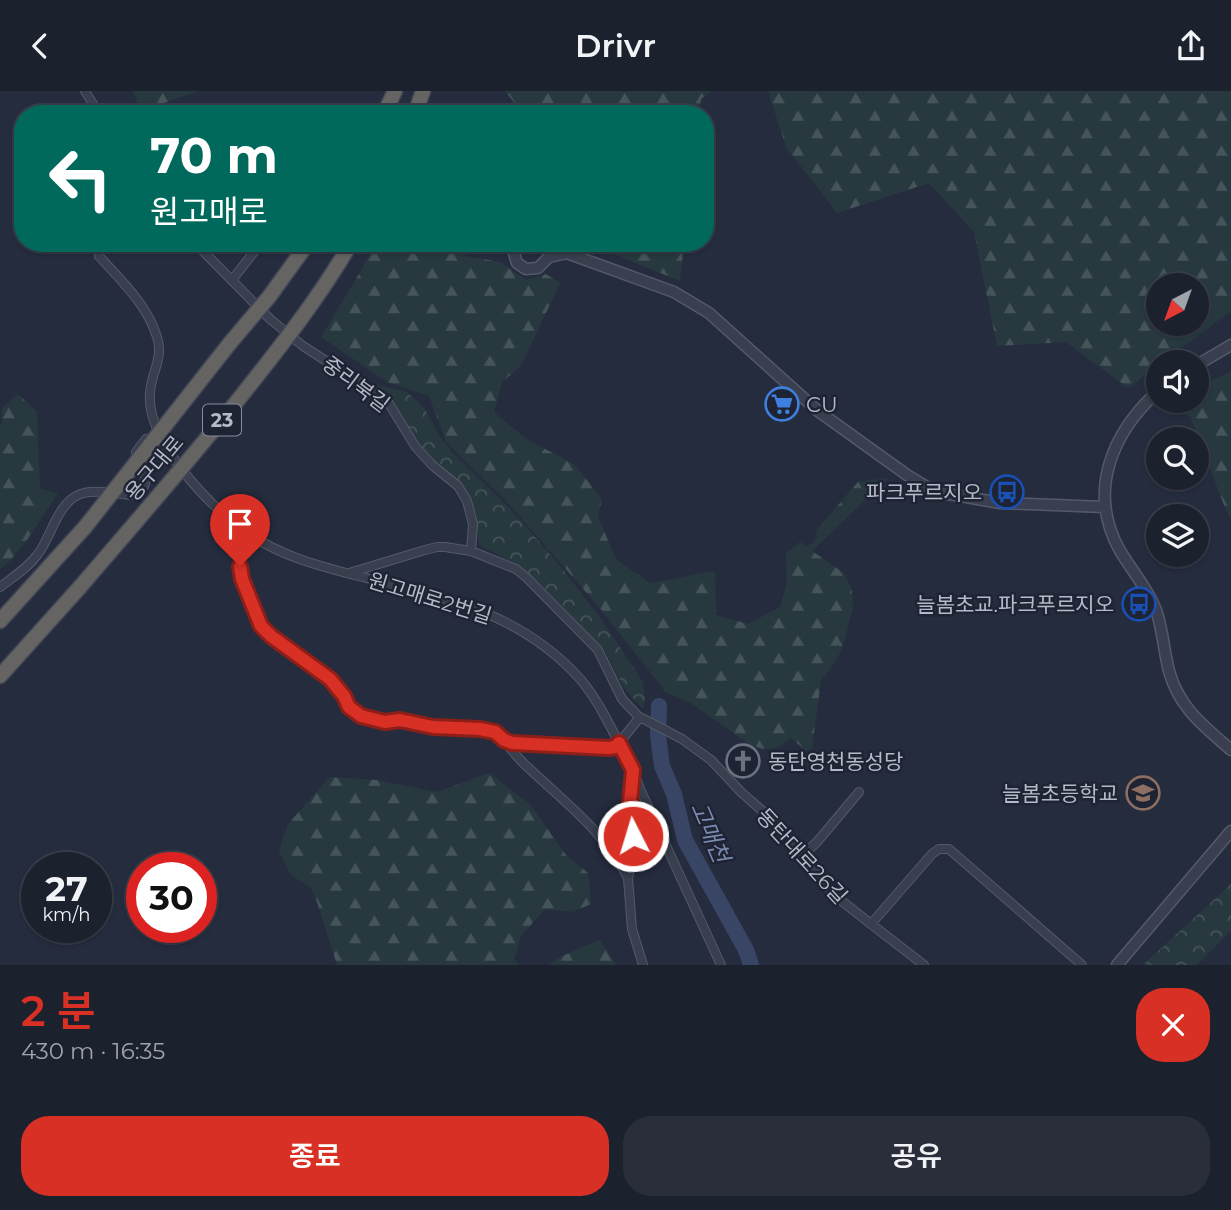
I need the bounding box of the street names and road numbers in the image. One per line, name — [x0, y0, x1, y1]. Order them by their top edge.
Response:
street label: 중리북길 — [318, 351, 394, 417]
road number: 23 — [203, 405, 241, 435]
street label: 용구대로 — [120, 430, 188, 506]
street label: 원고매로2번길 — [365, 567, 495, 629]
street label: 동탄대로26길 — [752, 803, 852, 909]

